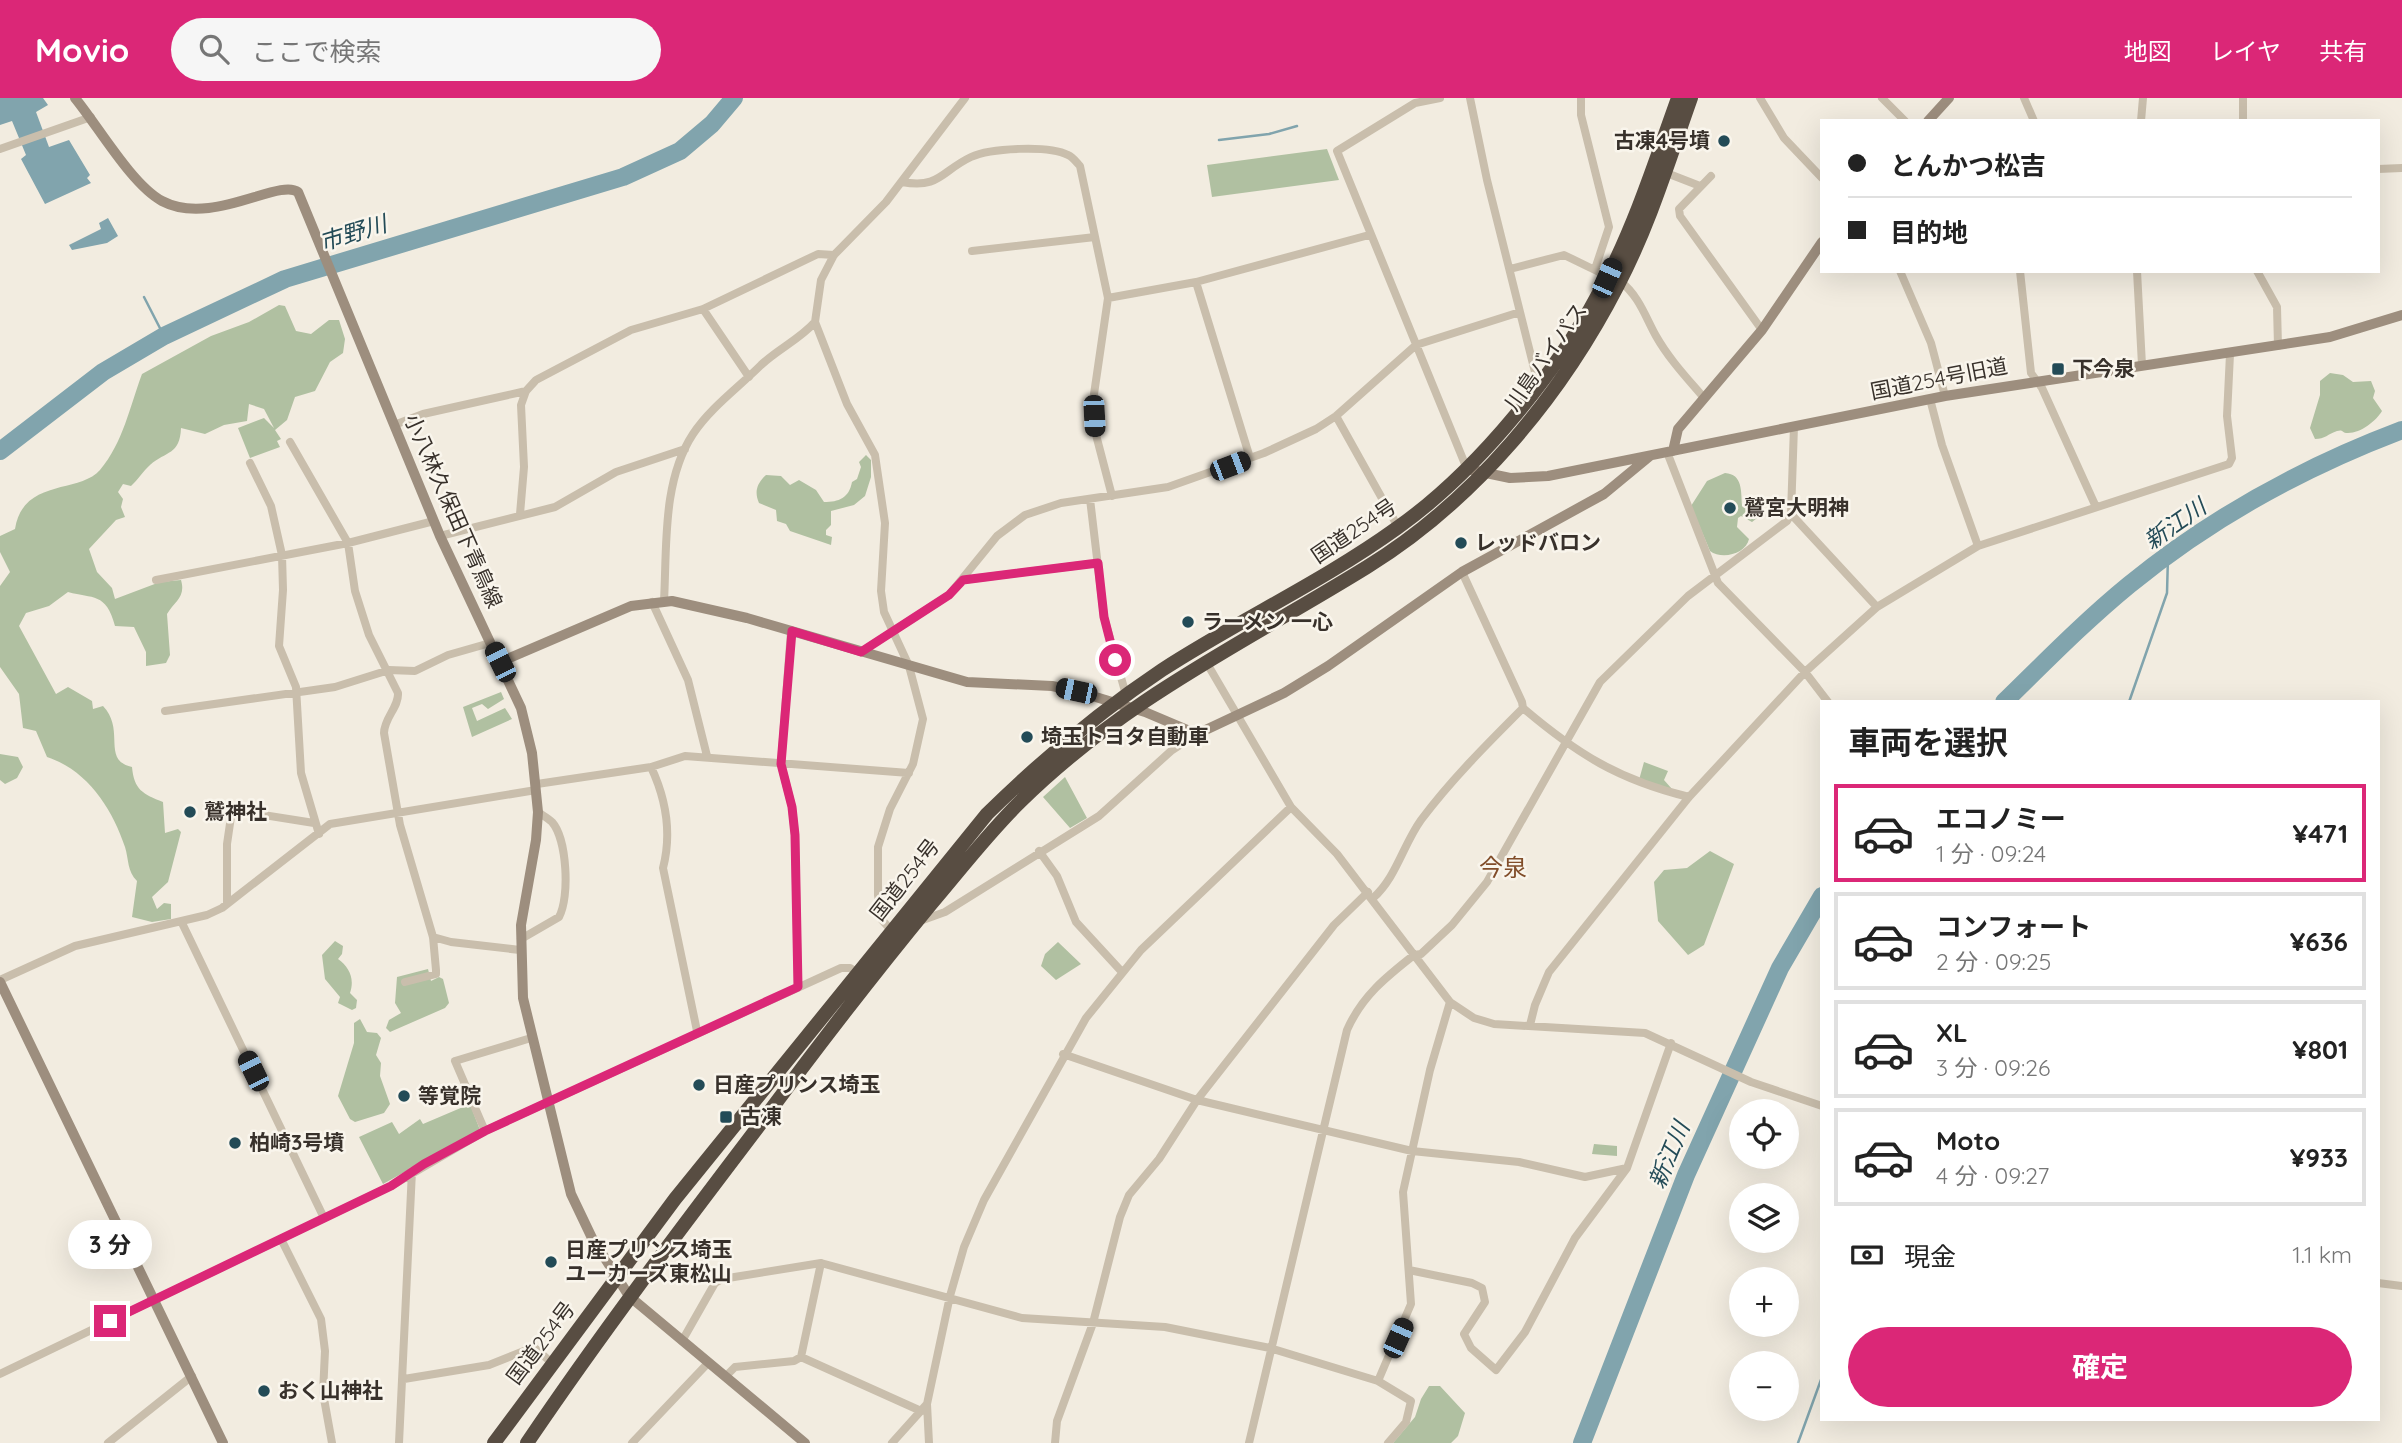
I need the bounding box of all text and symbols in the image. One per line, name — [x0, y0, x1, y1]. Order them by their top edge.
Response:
search box — [171, 18, 661, 81]
text: Movio — [35, 29, 129, 70]
icon: search — [195, 30, 233, 68]
text: ここで検索 — [251, 35, 381, 68]
text: 地図 — [2124, 36, 2172, 66]
text: レイヤ — [2210, 36, 2281, 66]
text: 共有 — [2319, 36, 2367, 66]
place label: 古凍4号墳 — [1614, 127, 1710, 153]
marker: 古凍4号墳 — [1716, 133, 1732, 149]
text: とんかつ松吉 — [1890, 149, 2046, 182]
water label: 市野川 — [316, 208, 393, 256]
text: 目的地 — [1890, 216, 1968, 249]
car — [1589, 255, 1626, 301]
street label: 川島バイパス — [1499, 298, 1592, 415]
street label: 国道254号旧道 — [1868, 352, 2010, 404]
place label: 下今泉 — [2072, 355, 2135, 381]
marker: 下今泉 — [2050, 361, 2066, 377]
car — [1083, 394, 1106, 438]
street label: 小八林久保田下青鳥線 — [399, 409, 508, 612]
car — [1207, 449, 1254, 483]
water label: 新江川 — [2138, 490, 2214, 555]
street label: 国道254号 — [1306, 492, 1401, 568]
place label: 鷲宮大明神 — [1744, 494, 1849, 520]
marker: 鷲宮大明神 — [1722, 500, 1738, 516]
place label: レッドバロン — [1475, 529, 1601, 555]
marker: レッドバロン — [1453, 535, 1469, 551]
place label: ラーメン 一心 — [1202, 608, 1333, 634]
marker: ラーメン 一心 — [1180, 614, 1196, 630]
car — [482, 639, 519, 685]
route start — [1099, 644, 1131, 676]
car — [1054, 676, 1099, 706]
text: 車両を選択 — [1848, 722, 2008, 762]
place label: 埼玉トヨタ自動車 — [1041, 723, 1209, 749]
marker: 埼玉トヨタ自動車 — [1019, 729, 1035, 745]
place label: 鷲神社 — [204, 798, 267, 824]
icon: car — [1852, 802, 1915, 865]
text: エコノミー — [1936, 802, 2066, 835]
marker: 鷲神社 — [182, 804, 198, 820]
text: ¥471 — [2293, 817, 2348, 850]
street label: 国道254号 — [864, 833, 944, 926]
text: 1 分 · 09:24 — [1936, 839, 2046, 868]
district label: 今泉 — [1479, 852, 1527, 882]
icon: car — [1852, 910, 1915, 973]
text: コンフォート — [1936, 910, 2091, 943]
text: ¥636 — [2290, 925, 2348, 958]
text: 2 分 · 09:25 — [1936, 947, 2051, 976]
text: XL — [1936, 1016, 1968, 1049]
icon: car — [1852, 1018, 1915, 1081]
text: ¥801 — [2292, 1033, 2348, 1066]
car — [235, 1048, 272, 1094]
text: 3 分 · 09:26 — [1936, 1053, 2050, 1082]
place label: 日産プリンス埼玉 — [713, 1071, 881, 1097]
marker: 日産プリンス埼玉 — [691, 1077, 707, 1093]
place label: 等覚院 — [418, 1082, 481, 1108]
marker: 等覚院 — [396, 1088, 412, 1104]
map controls — [1729, 1099, 1799, 1421]
button: locate — [1729, 1099, 1799, 1169]
place label: 古凍 — [740, 1103, 782, 1129]
marker: 古凍 — [718, 1109, 734, 1125]
water label: 新江川 — [1642, 1115, 1697, 1192]
text: Moto — [1936, 1124, 2000, 1157]
icon: car — [1852, 1126, 1915, 1189]
place label: 柏崎3号墳 — [249, 1129, 344, 1155]
marker: 柏崎3号墳 — [227, 1135, 243, 1151]
text: ¥933 — [2290, 1141, 2348, 1174]
text: 4 分 · 09:27 — [1936, 1161, 2049, 1190]
button: layers — [1729, 1183, 1799, 1253]
callout: 3 分 — [68, 1220, 152, 1268]
text: 3 分 — [89, 1230, 131, 1259]
place label: 日産プリンス埼玉 ユーカーズ東松山 — [565, 1236, 733, 1286]
icon: cash — [1848, 1236, 1886, 1274]
text: 現金 — [1904, 1240, 1956, 1273]
text: 1.1 km — [2292, 1240, 2352, 1269]
marker: 日産プリンス埼玉 ユーカーズ東松山 — [543, 1254, 559, 1270]
button: + — [1729, 1267, 1799, 1337]
street label: 国道254号 — [501, 1296, 580, 1389]
route end — [94, 1305, 126, 1337]
car — [1380, 1315, 1417, 1361]
button: 確定 — [1848, 1327, 2352, 1407]
button: − — [1729, 1351, 1799, 1421]
place label: おく山神社 — [278, 1377, 383, 1403]
marker: おく山神社 — [256, 1383, 272, 1399]

